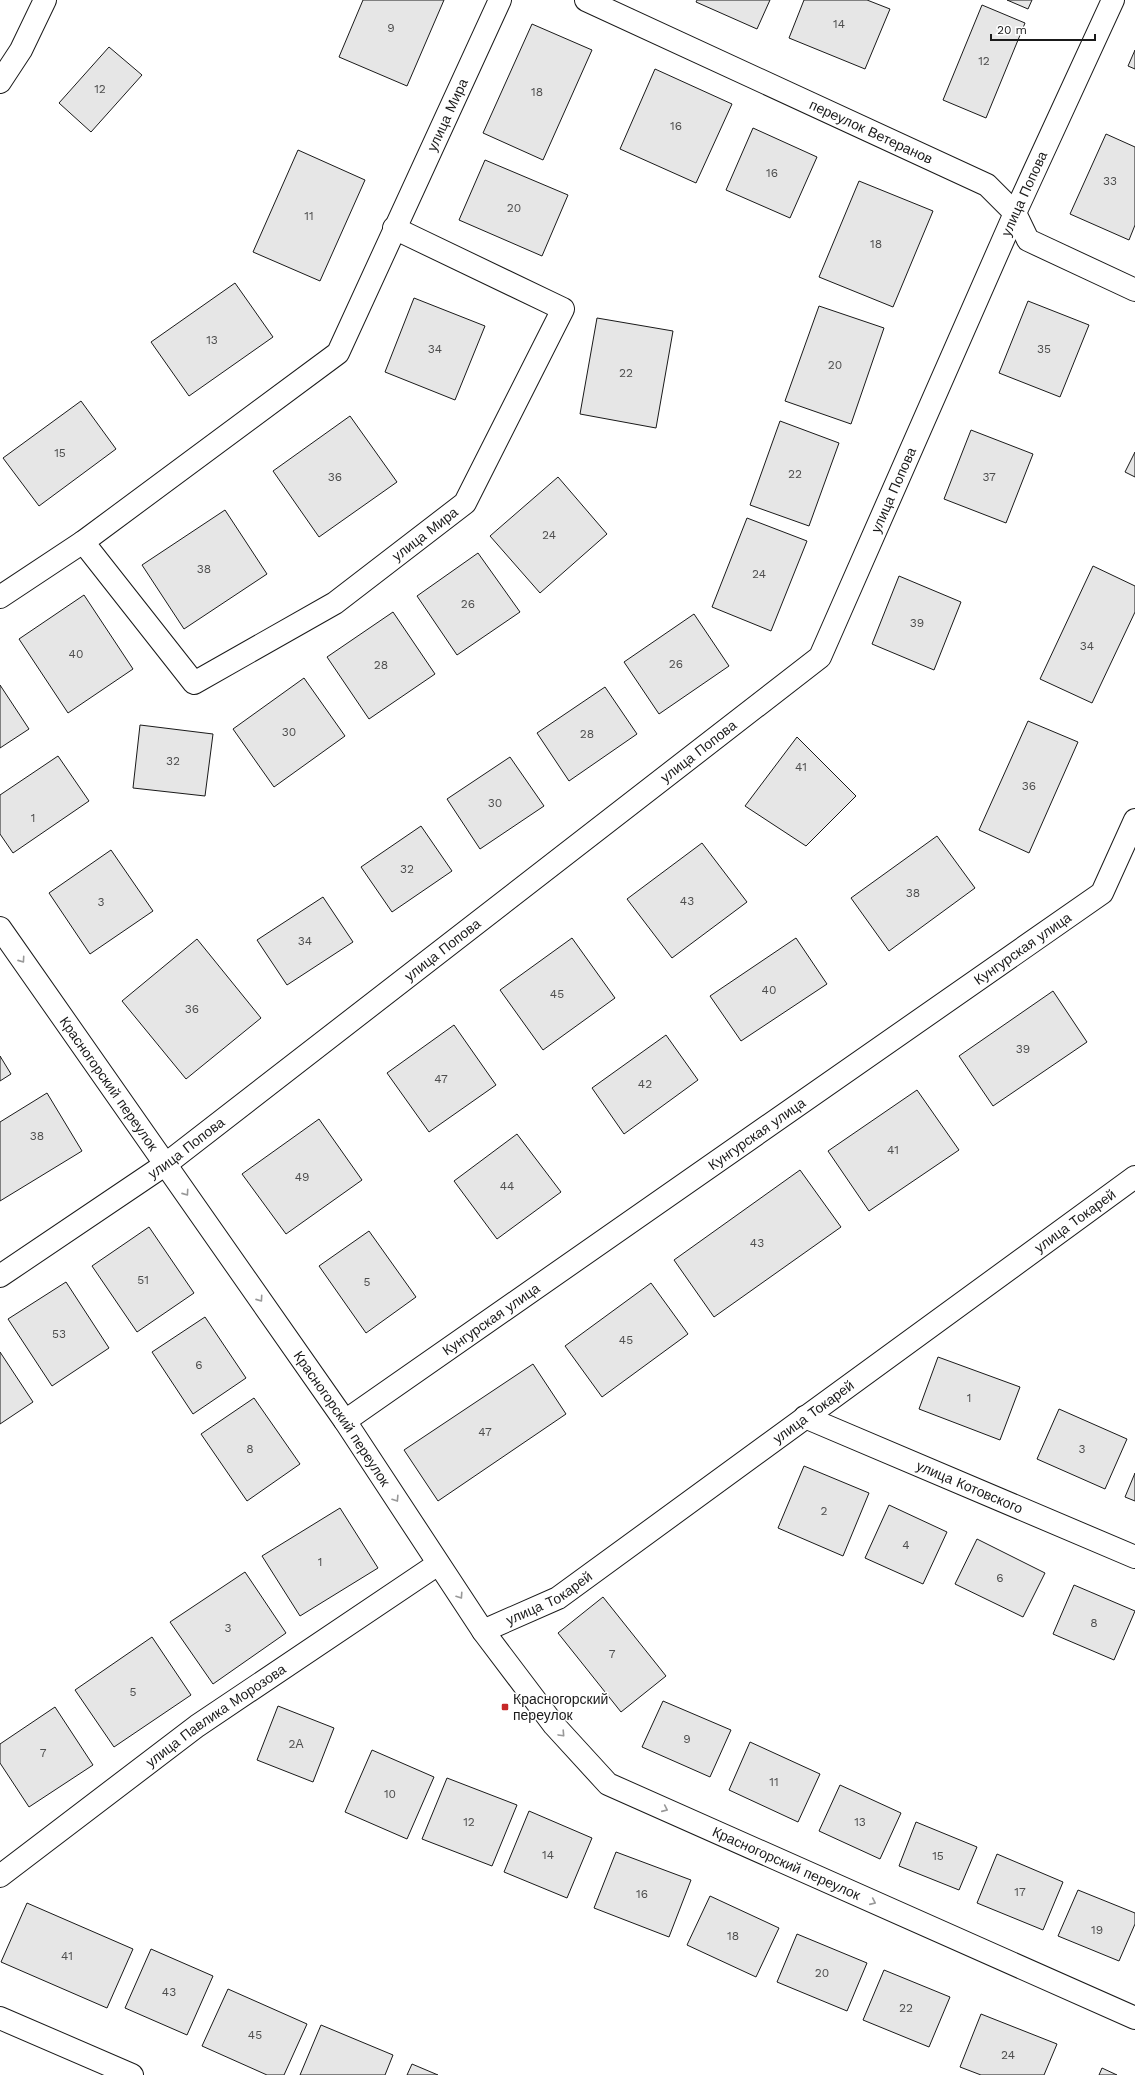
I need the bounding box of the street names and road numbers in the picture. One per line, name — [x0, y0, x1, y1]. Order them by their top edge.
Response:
street label: улица Мира — [424, 76, 471, 154]
street label: переулок Ветеранов — [807, 96, 935, 167]
street label: улица Попова — [998, 148, 1050, 239]
street label: улица Попова — [868, 445, 919, 535]
street label: улица Мира — [389, 503, 461, 564]
street label: улица Попова — [657, 717, 740, 786]
street label: Кунгурская улица — [971, 909, 1074, 988]
street label: улица Попова — [401, 915, 484, 984]
street label: Красногорский переулок — [57, 1014, 162, 1155]
street label: Кунгурская улица — [705, 1094, 809, 1173]
street label: улица Попова — [145, 1114, 228, 1182]
street label: улица Токарей — [1031, 1186, 1119, 1256]
street label: Кунгурская улица — [439, 1280, 543, 1359]
street label: Красногорский переулок — [290, 1348, 394, 1490]
street label: улица Токарей — [770, 1377, 857, 1447]
street label: улица Котовского — [914, 1457, 1026, 1517]
street label: улица Токарей — [503, 1568, 595, 1628]
street label: улица Павлика Морозова — [143, 1661, 289, 1770]
street label: Красногорский переулок — [710, 1823, 864, 1903]

